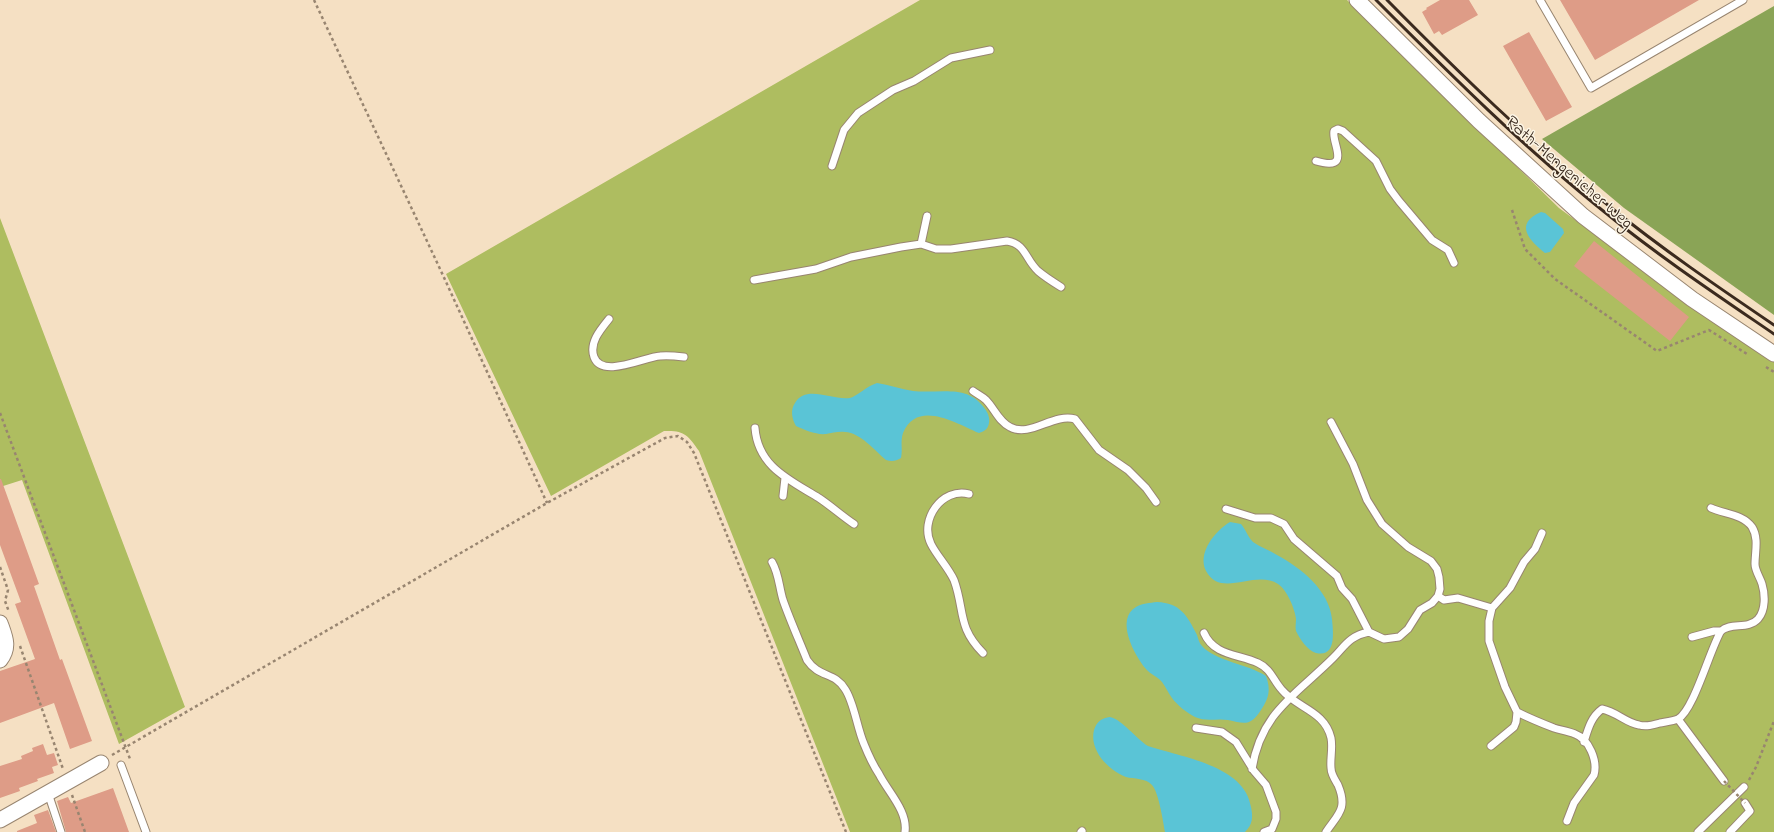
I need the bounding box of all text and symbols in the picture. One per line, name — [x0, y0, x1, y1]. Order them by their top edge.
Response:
street label: Rath-Mengenicher Weg — [1500, 113, 1636, 235]

